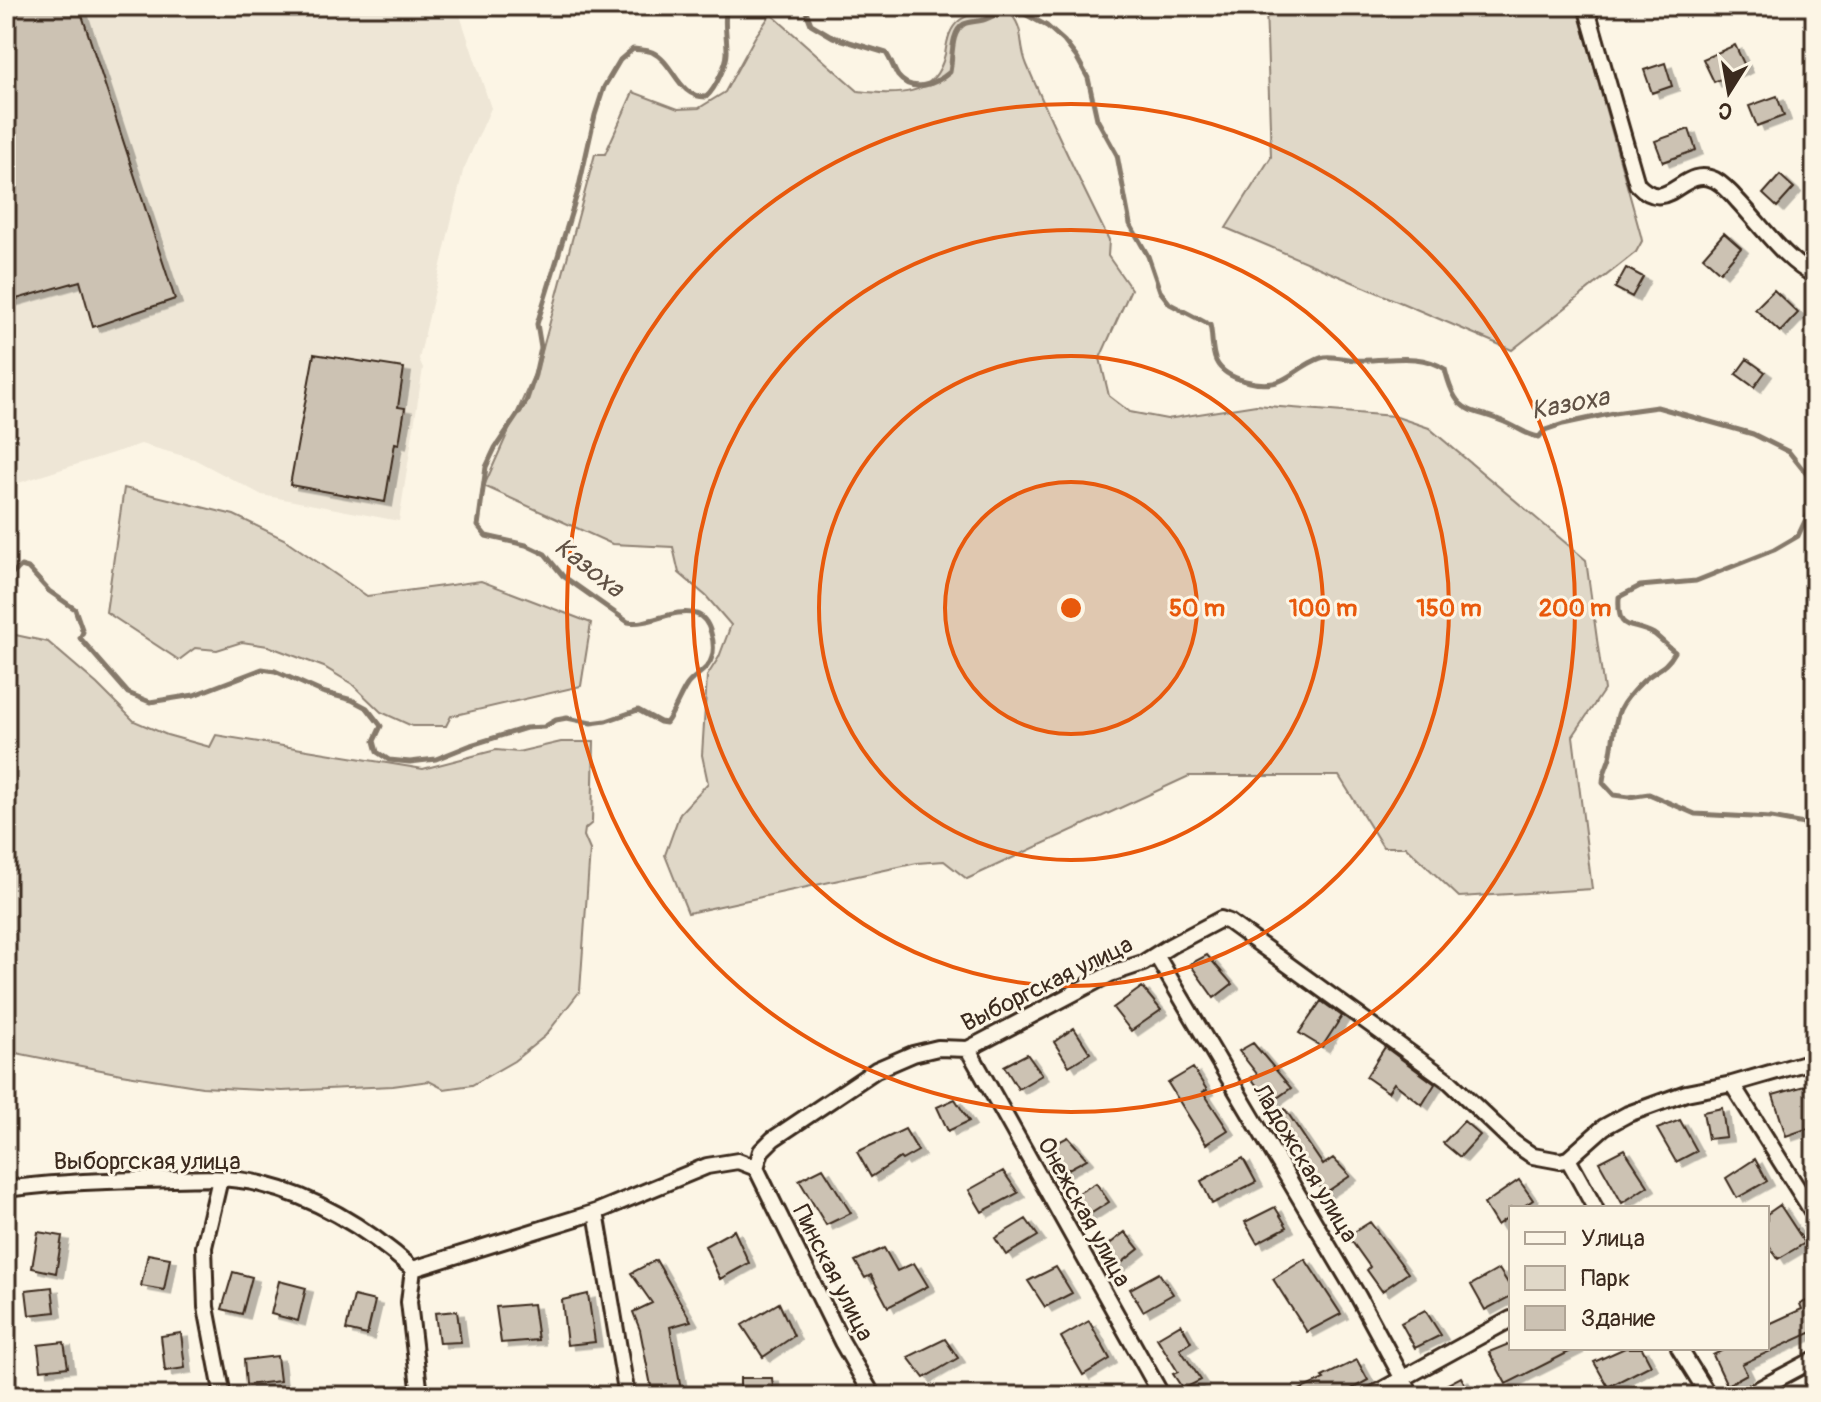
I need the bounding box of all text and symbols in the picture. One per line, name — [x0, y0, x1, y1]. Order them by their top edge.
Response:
north arrow — [1689, 52, 1769, 132]
text: С — [1716, 96, 1735, 126]
water label: Казоха — [1528, 380, 1614, 427]
water label: Казоха — [548, 531, 631, 606]
centre of rings — [1057, 594, 1085, 622]
text: 50 m — [1169, 594, 1225, 623]
text: 100 m — [1289, 594, 1357, 623]
text: 150 m — [1416, 594, 1482, 623]
text: 200 m — [1539, 594, 1611, 623]
street label: Выборгская улица — [957, 930, 1137, 1038]
street label: Ладожская улица — [1246, 1077, 1364, 1248]
street label: Онежская улица — [1031, 1132, 1137, 1292]
street label: Выборгская улица — [53, 1147, 241, 1176]
street label: Пинская улица — [786, 1200, 880, 1346]
legend — [1509, 1206, 1769, 1350]
text: Улица — [1581, 1224, 1645, 1253]
text: Парк — [1581, 1264, 1630, 1293]
text: Здание — [1581, 1304, 1656, 1333]

